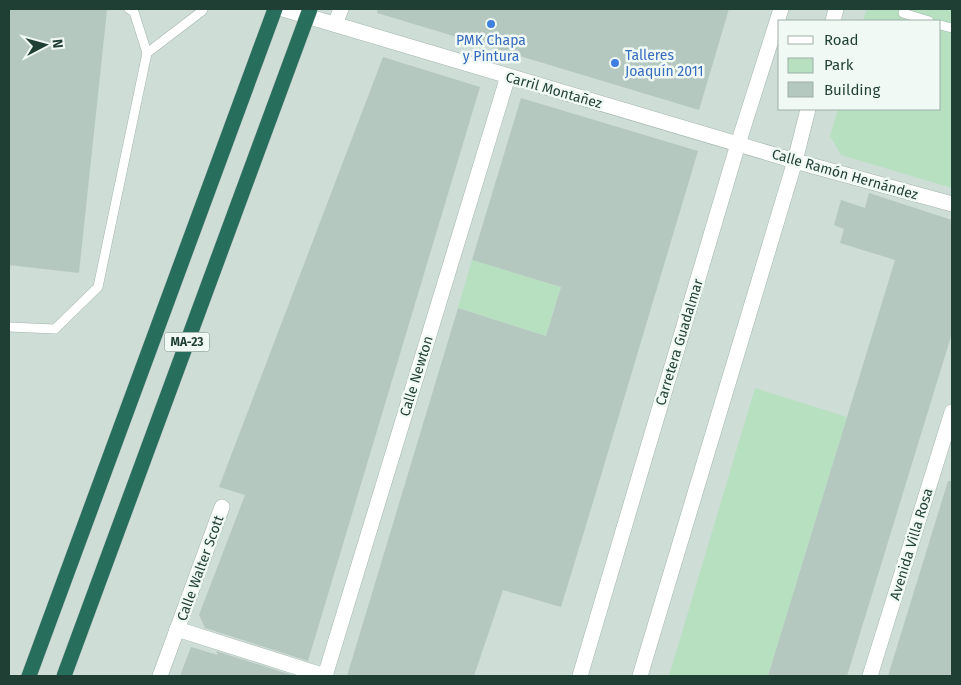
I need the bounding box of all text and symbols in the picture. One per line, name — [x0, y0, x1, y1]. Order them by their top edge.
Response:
marker: PMK Chapa y Pintura — [485, 18, 497, 30]
north arrow — [20, 20, 70, 70]
legend — [778, 20, 941, 110]
text: Road — [824, 31, 859, 49]
place label: PMK Chapa y Pintura — [456, 32, 526, 65]
text: N — [48, 38, 66, 49]
place label: Talleres Joaquín 2011 — [625, 47, 704, 80]
text: Park — [824, 56, 854, 74]
marker: Talleres Joaquín 2011 — [609, 57, 621, 69]
street label: Carril Montañez — [504, 69, 604, 112]
text: Building — [824, 81, 880, 99]
street label: Calle Ramón Hernández — [770, 145, 920, 204]
street label: Carretera Guadalmar — [652, 276, 707, 408]
road number: MA-23 — [164, 332, 210, 352]
street label: Calle Newton — [396, 334, 437, 418]
street label: Avenida Villa Rosa — [886, 486, 937, 602]
street label: Calle Walter Scott — [173, 512, 228, 623]

